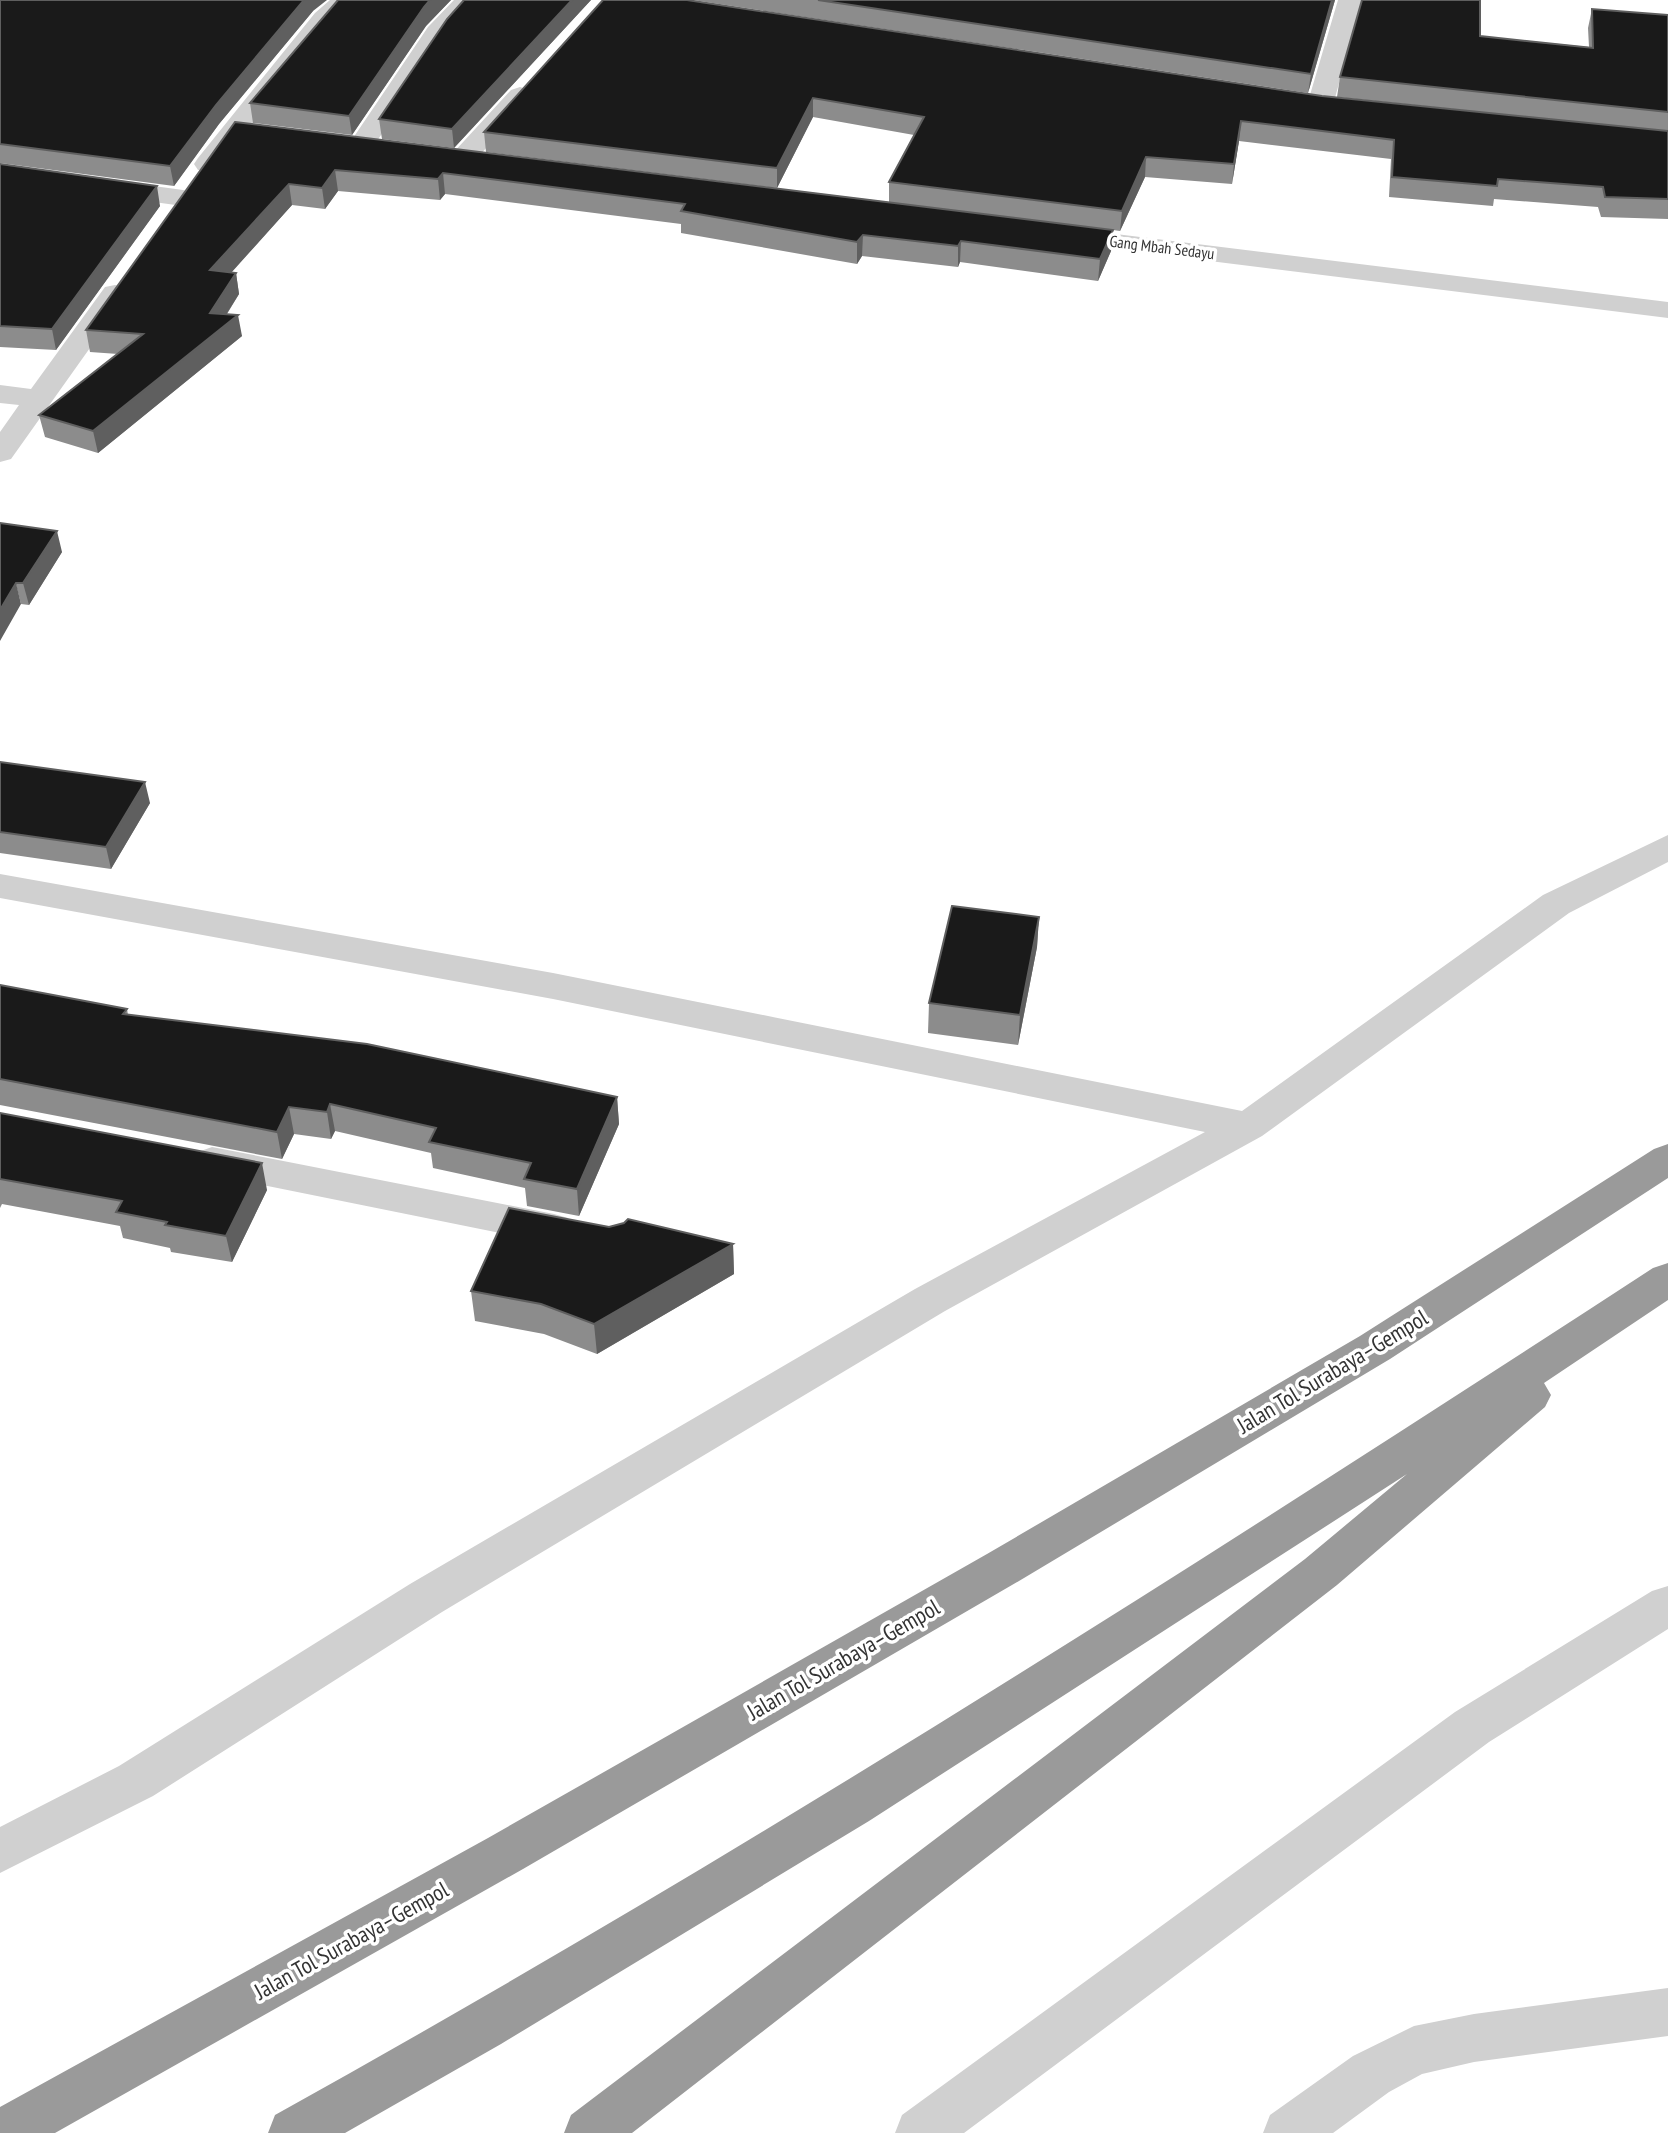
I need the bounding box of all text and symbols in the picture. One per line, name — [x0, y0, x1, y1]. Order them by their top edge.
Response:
street label: Gang Mbah Sedayu — [1109, 231, 1216, 263]
street label: Jalan Tol Surabaya–Gempol — [1230, 1302, 1433, 1440]
street label: Jalan Tol Surabaya–Gempol — [741, 1592, 945, 1726]
street label: Jalan Tol Surabaya–Gempol — [248, 1874, 454, 2006]

